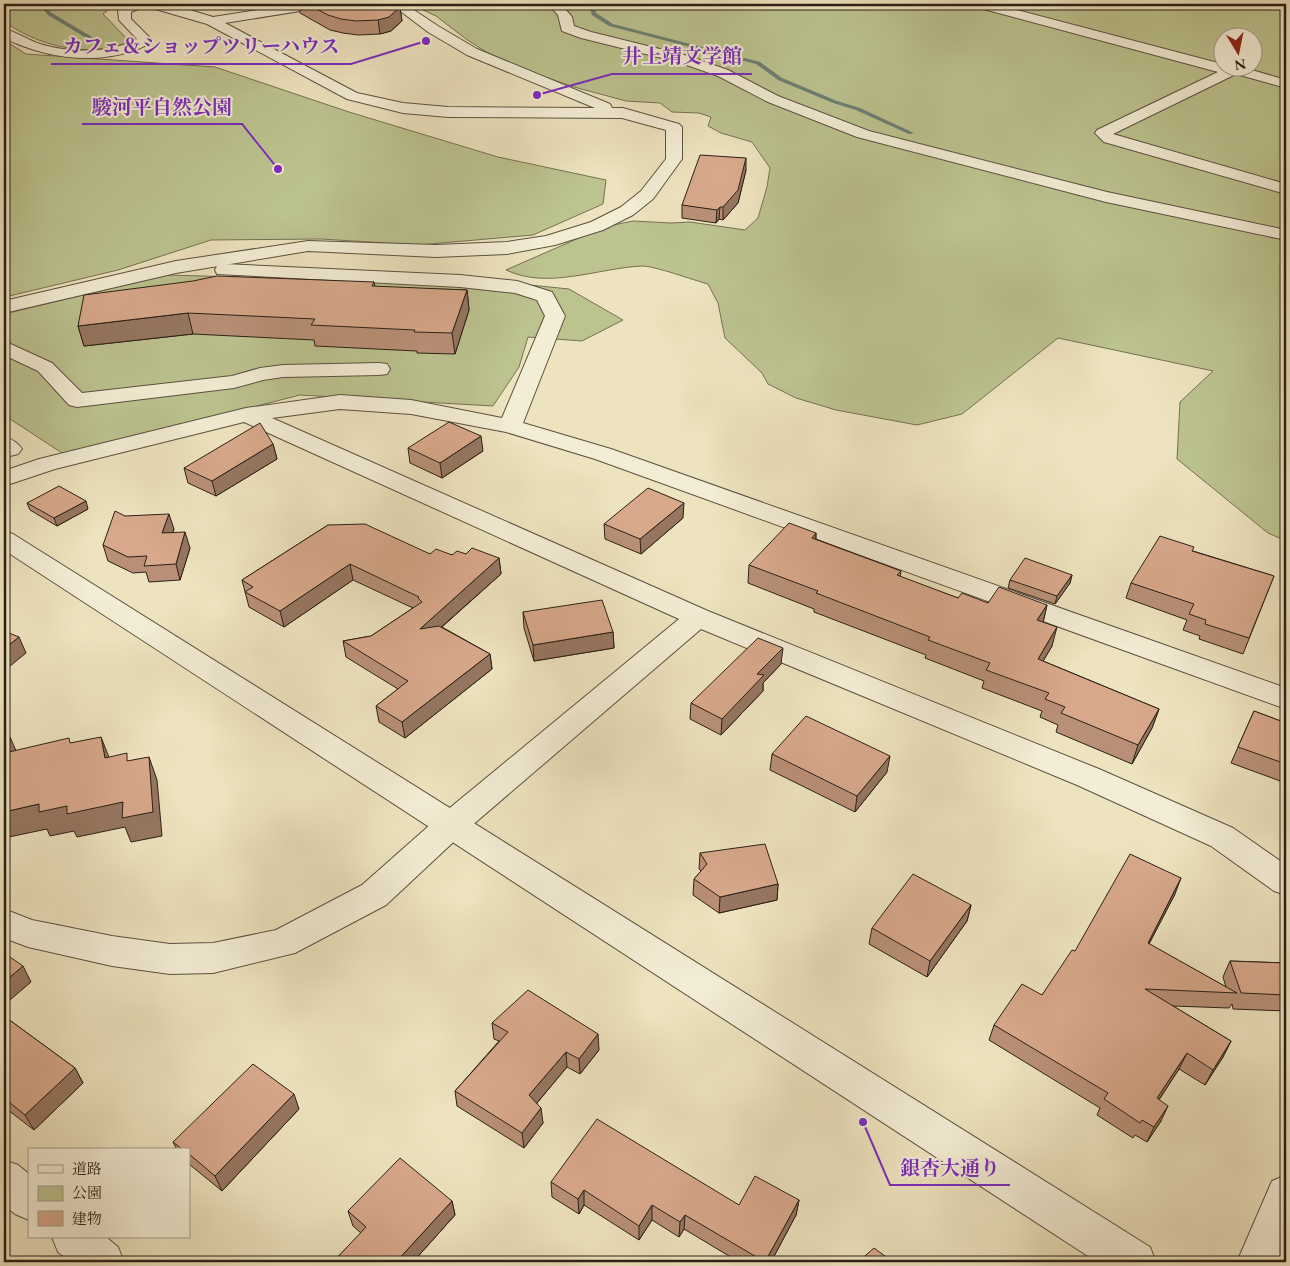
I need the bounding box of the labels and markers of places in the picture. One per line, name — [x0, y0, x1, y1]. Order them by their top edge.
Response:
callout: カフェ＆ショップツリーハウス — [51, 29, 351, 64]
callout: 井上靖文学館 — [612, 39, 752, 74]
callout: 駿河平自然公園 — [82, 89, 242, 124]
callout: 銀杏大通り — [890, 1150, 1010, 1185]

